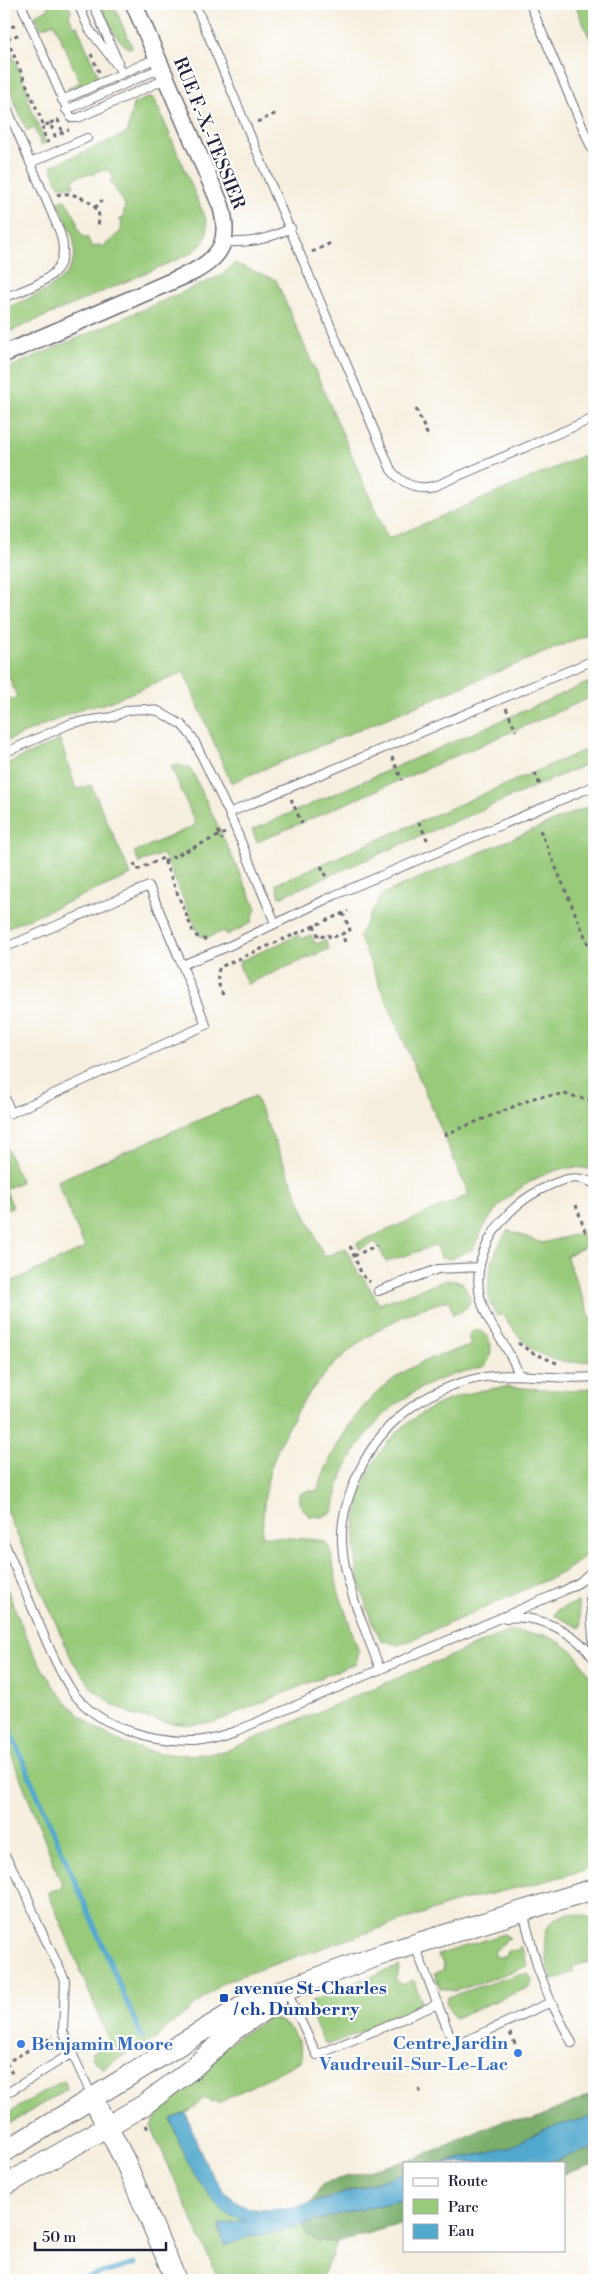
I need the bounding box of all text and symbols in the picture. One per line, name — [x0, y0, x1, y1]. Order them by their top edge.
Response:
street label: RUE F.-X.-TESSIER — [168, 54, 250, 213]
place label: avenue St-Charles / ch. Dumberry — [233, 1977, 387, 2021]
marker: avenue St-Charles / ch. Dumberry — [218, 1992, 230, 2004]
place label: Centre Jardin Vaudreuil-Sur-Le-Lac — [318, 2032, 508, 2076]
place label: Benjamin Moore — [31, 2033, 174, 2056]
marker: Benjamin Moore — [15, 2038, 27, 2050]
marker: Centre Jardin Vaudreuil-Sur-Le-Lac — [512, 2047, 524, 2059]
legend — [403, 2162, 566, 2252]
text: Route — [448, 2172, 488, 2191]
text: Parc — [448, 2198, 479, 2217]
scale bar — [35, 2219, 166, 2251]
text: Eau — [448, 2222, 475, 2241]
text: 50 m — [42, 2228, 76, 2247]

